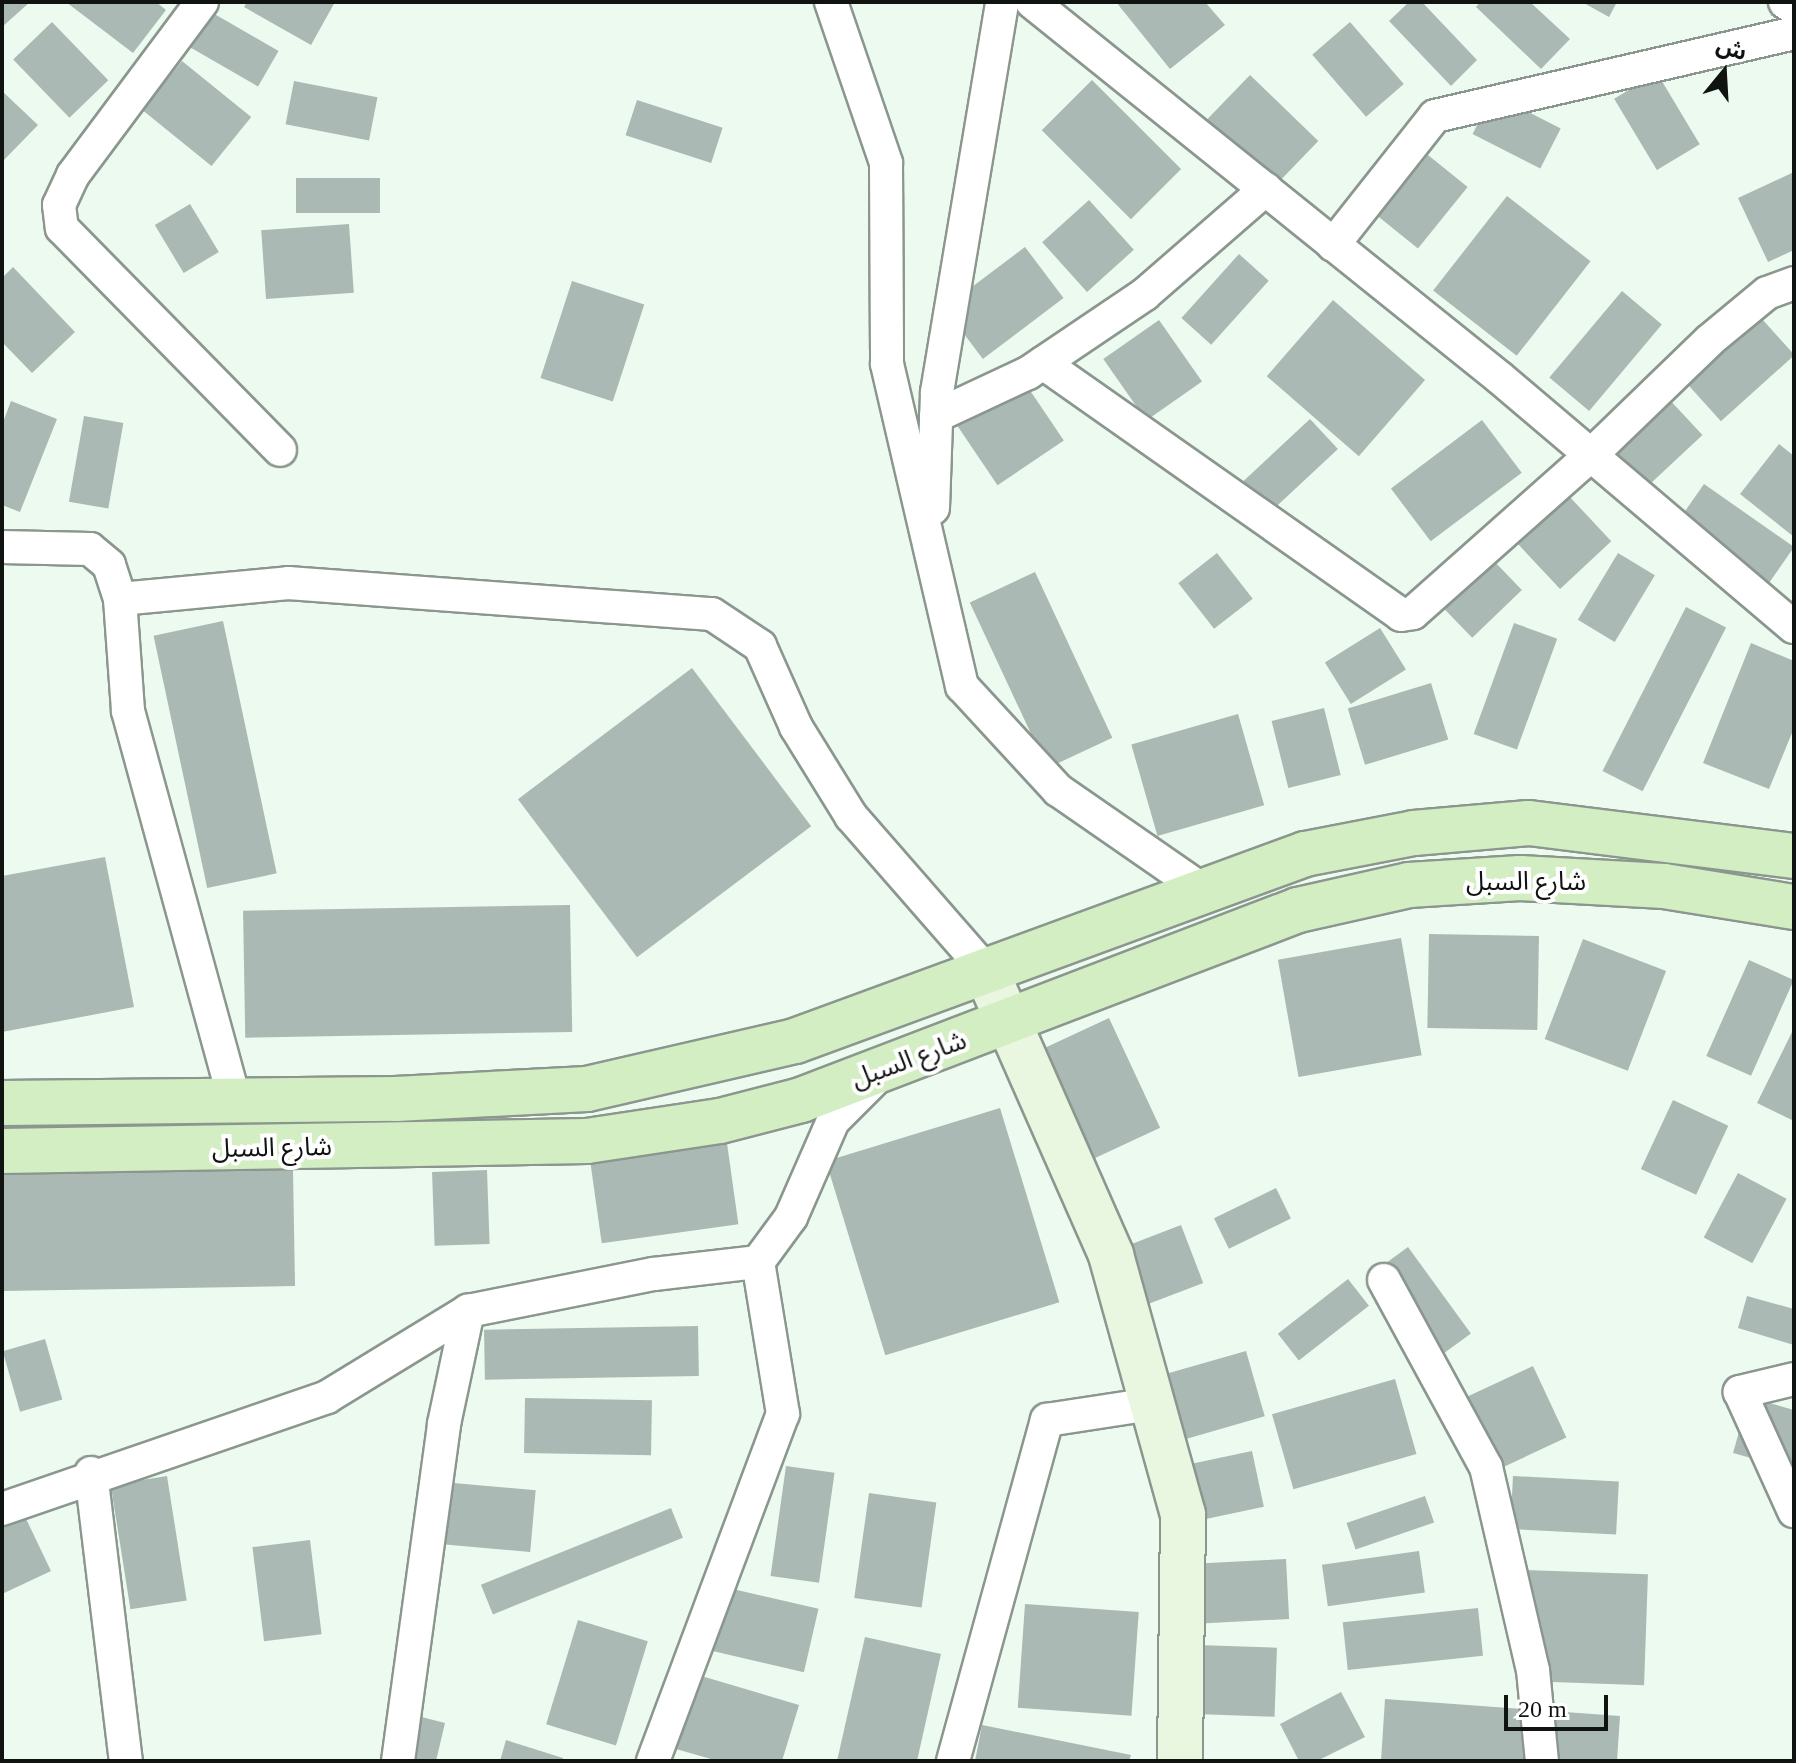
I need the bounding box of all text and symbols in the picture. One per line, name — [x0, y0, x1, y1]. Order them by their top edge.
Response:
north arrow — [1684, 32, 1764, 112]
text: ش — [1713, 32, 1750, 65]
street label: شارع السبل — [1466, 866, 1586, 898]
street label: شارع السبل — [847, 1025, 971, 1095]
street label: شارع السبل — [212, 1131, 332, 1165]
scale bar — [1508, 1679, 1612, 1729]
text: 20 m — [1518, 1696, 1567, 1722]

